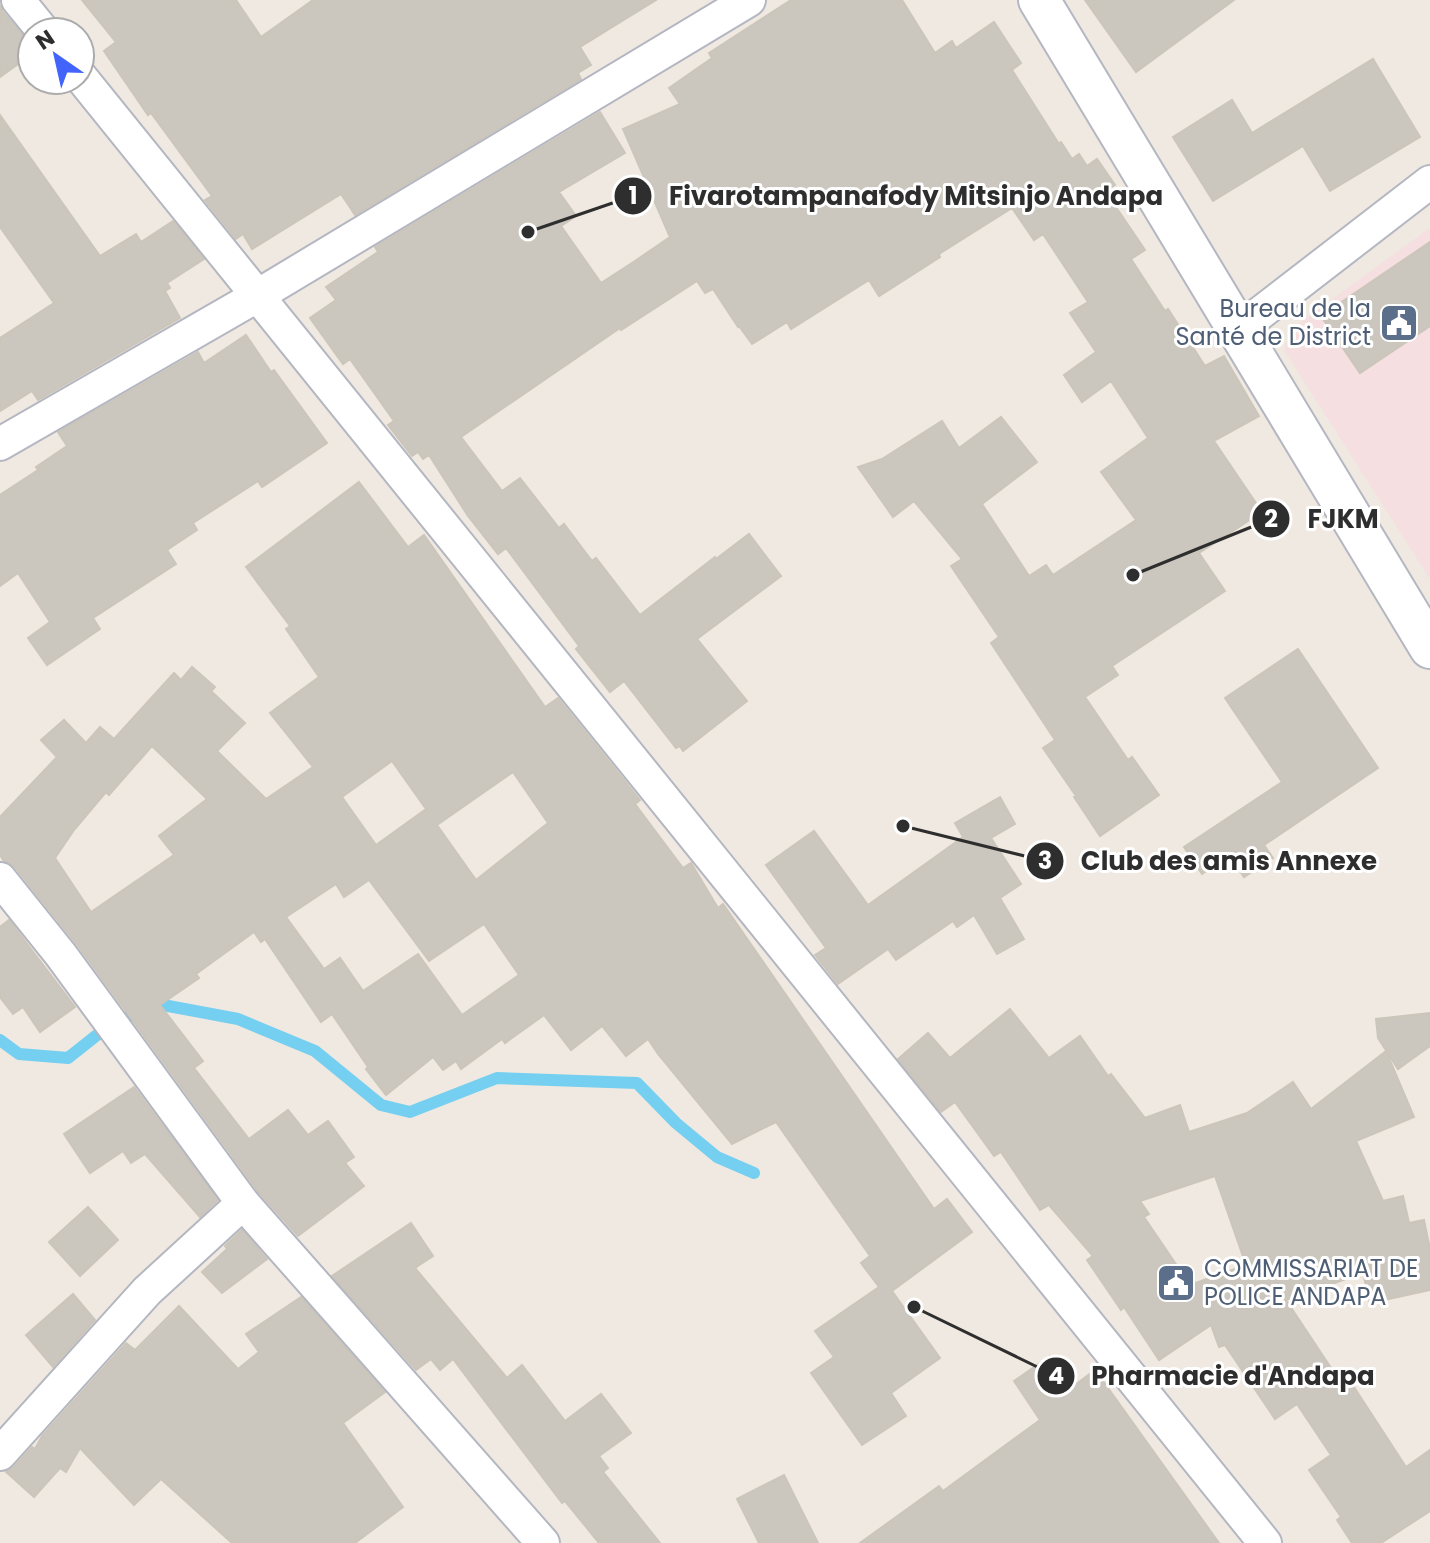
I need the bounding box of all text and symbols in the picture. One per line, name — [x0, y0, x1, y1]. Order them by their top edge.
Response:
north arrow — [16, 16, 96, 96]
text: N — [30, 22, 61, 57]
callout: Fivarotampanafody Mitsinjo Andapa — [613, 171, 1179, 221]
text: Fivarotampanafody Mitsinjo Andapa — [669, 178, 1163, 214]
text: 1 — [628, 179, 638, 212]
place label: Bureau de la Santé de District — [1175, 292, 1371, 353]
public building icon: Bureau de la Santé de District — [1378, 302, 1420, 344]
callout: FJKM — [1251, 494, 1395, 544]
text: FJKM — [1307, 501, 1379, 537]
text: 2 — [1264, 502, 1278, 535]
callout: Club des amis Annexe — [1025, 836, 1393, 886]
text: Club des amis Annexe — [1081, 843, 1377, 879]
text: 3 — [1038, 844, 1052, 877]
place label: COMMISSARIAT DE POLICE ANDAPA — [1204, 1252, 1418, 1313]
public building icon: COMMISSARIAT DE POLICE ANDAPA — [1155, 1262, 1197, 1304]
callout: Pharmacie d'Andapa — [1036, 1351, 1391, 1401]
text: Pharmacie d'Andapa — [1091, 1358, 1375, 1394]
text: 4 — [1048, 1359, 1064, 1392]

